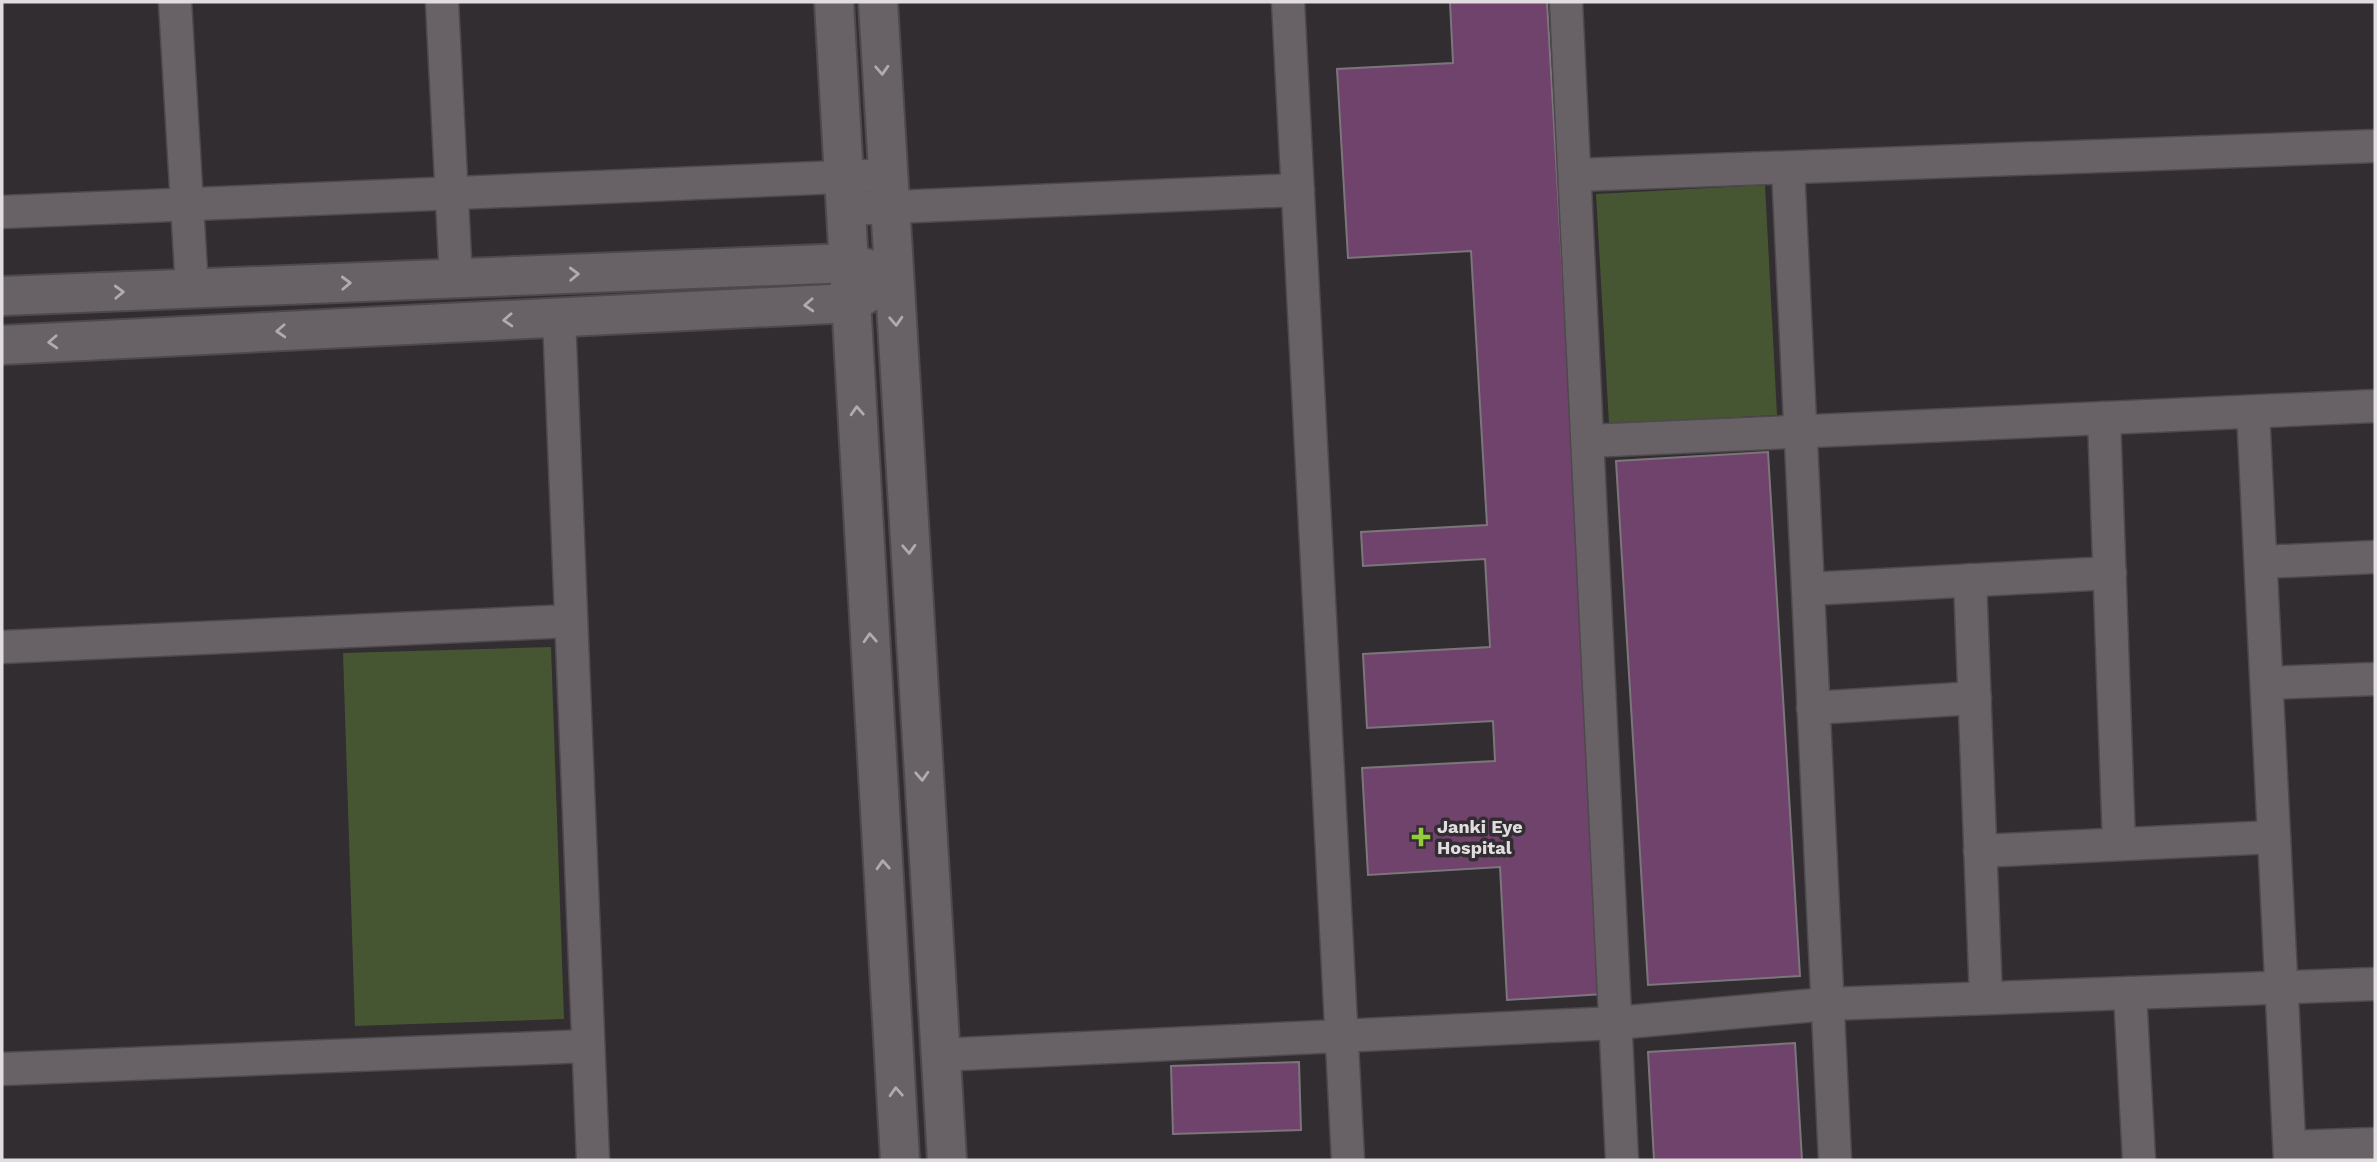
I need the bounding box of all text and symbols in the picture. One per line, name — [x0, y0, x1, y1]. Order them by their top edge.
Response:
one-way arrow — [874, 65, 889, 76]
one-way arrow — [568, 267, 579, 282]
one-way arrow — [341, 275, 352, 290]
one-way arrow — [114, 284, 125, 299]
one-way arrow — [803, 298, 814, 313]
one-way arrow — [502, 312, 513, 327]
one-way arrow — [888, 316, 903, 327]
one-way arrow — [275, 324, 286, 339]
one-way arrow — [48, 335, 59, 350]
one-way arrow — [850, 405, 865, 416]
one-way arrow — [901, 543, 916, 554]
one-way arrow — [863, 632, 878, 643]
one-way arrow — [915, 770, 930, 781]
place label: Janki Eye Hospital — [1437, 816, 1523, 858]
marker: Janki Eye Hospital — [1411, 827, 1431, 847]
one-way arrow — [876, 859, 891, 870]
one-way arrow — [889, 1086, 904, 1097]

